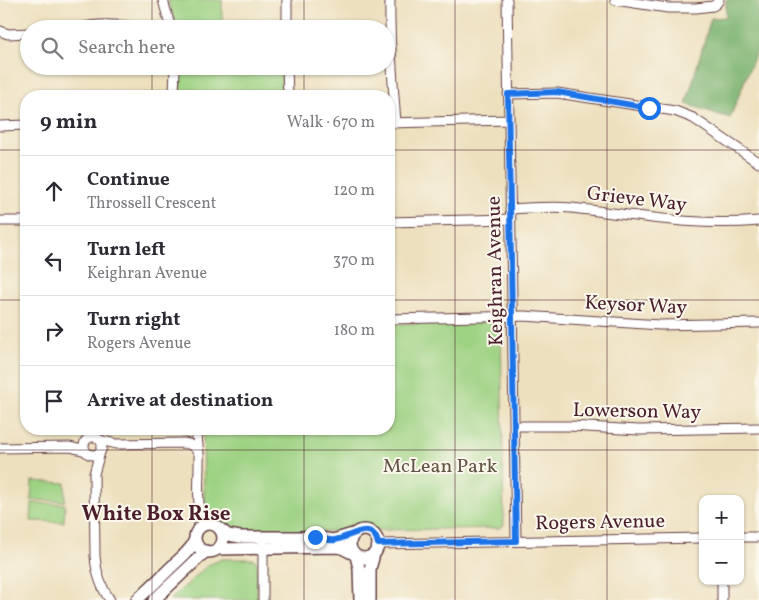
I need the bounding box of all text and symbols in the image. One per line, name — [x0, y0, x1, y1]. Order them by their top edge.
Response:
search box — [20, 20, 395, 75]
icon: search — [38, 34, 66, 62]
text: Search here — [78, 35, 175, 61]
route start — [638, 97, 661, 120]
text: 9 min — [40, 108, 97, 137]
text: Walk · 670 m — [287, 112, 375, 134]
text: Continue — [87, 167, 170, 193]
icon: ahead — [40, 177, 68, 205]
text: 120 m — [333, 180, 375, 202]
street label: Grieve Way — [585, 180, 688, 220]
text: Throssell Crescent — [87, 193, 216, 215]
street label: Keighran Avenue — [481, 196, 511, 346]
text: Turn left — [87, 237, 166, 263]
icon: left — [40, 247, 68, 275]
text: 370 m — [333, 250, 375, 272]
text: Keighran Avenue — [87, 263, 207, 285]
street label: Keysor Way — [584, 289, 688, 323]
text: Turn right — [87, 307, 180, 333]
icon: right — [40, 317, 68, 345]
text: 180 m — [334, 320, 375, 342]
text: Rogers Avenue — [87, 333, 191, 355]
icon: arrive — [40, 387, 68, 415]
text: Arrive at destination — [87, 388, 273, 414]
street label: Lowerson Way — [573, 397, 701, 427]
park label: McLean Park — [383, 453, 497, 481]
map controls — [699, 495, 744, 585]
button: + — [699, 495, 744, 540]
district label: White Box Rise — [81, 500, 231, 529]
street label: Rogers Avenue — [535, 508, 665, 538]
route end — [304, 526, 327, 549]
button: − — [699, 540, 744, 585]

